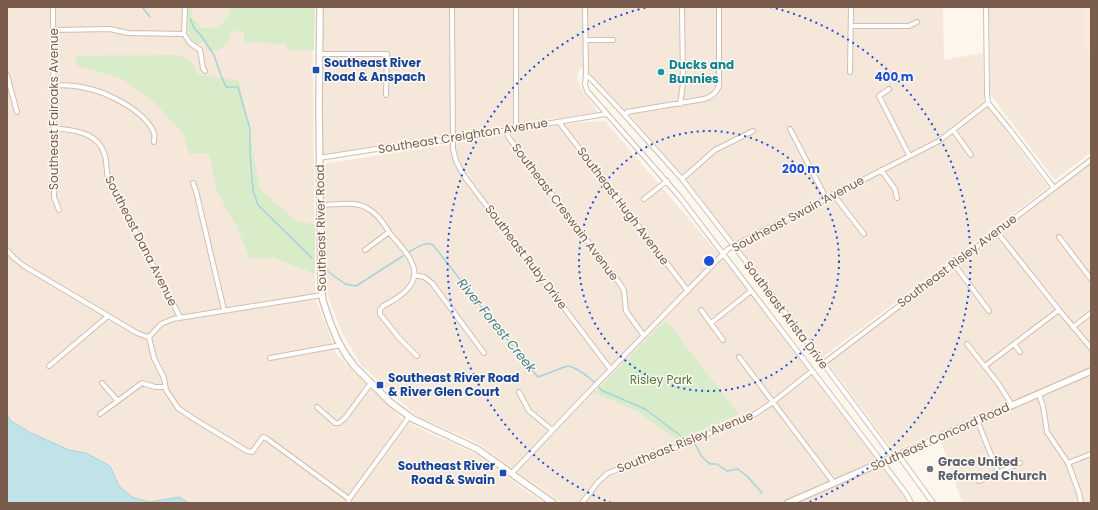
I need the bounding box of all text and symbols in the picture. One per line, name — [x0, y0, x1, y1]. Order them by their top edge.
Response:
street label: Southeast Fairoaks Avenue — [45, 28, 62, 190]
place label: Southeast River Road & Anspach — [324, 54, 426, 85]
place label: Ducks and Bunnies — [669, 56, 734, 87]
marker: Southeast River Road & Anspach — [311, 65, 321, 75]
marker: Ducks and Bunnies — [656, 67, 666, 77]
text: 400 m — [874, 68, 914, 85]
street label: Southeast Creighton Avenue — [377, 114, 549, 157]
street label: Southeast Creswain Avenue — [508, 139, 623, 284]
street label: Southeast Hugh Avenue — [573, 143, 673, 268]
text: 200 m — [782, 160, 820, 177]
street label: Southeast River Road — [311, 164, 330, 292]
street label: Southeast Swain Avenue — [729, 171, 867, 256]
street label: Southeast Dana Avenue — [101, 173, 182, 309]
street label: Southeast Ruby Drive — [481, 201, 571, 313]
street label: Southeast Risley Avenue — [893, 210, 1020, 311]
centre of rings — [702, 254, 716, 268]
street label: Southeast Arista Drive — [740, 257, 833, 372]
water label: River Forest Creek — [453, 274, 541, 377]
place label: Southeast River Road & River Glen Court — [388, 369, 519, 400]
park label: Risley Park — [630, 371, 693, 388]
marker: Southeast River Road & River Glen Court — [375, 380, 385, 390]
street label: Southeast Concord Road — [868, 398, 1012, 475]
street label: Southeast Risley Avenue — [614, 406, 756, 477]
place label: Grace United Reformed Church — [938, 453, 1047, 484]
place label: Southeast River Road & Swain — [398, 457, 495, 488]
marker: Grace United Reformed Church — [925, 464, 935, 474]
marker: Southeast River Road & Swain — [498, 468, 508, 478]

